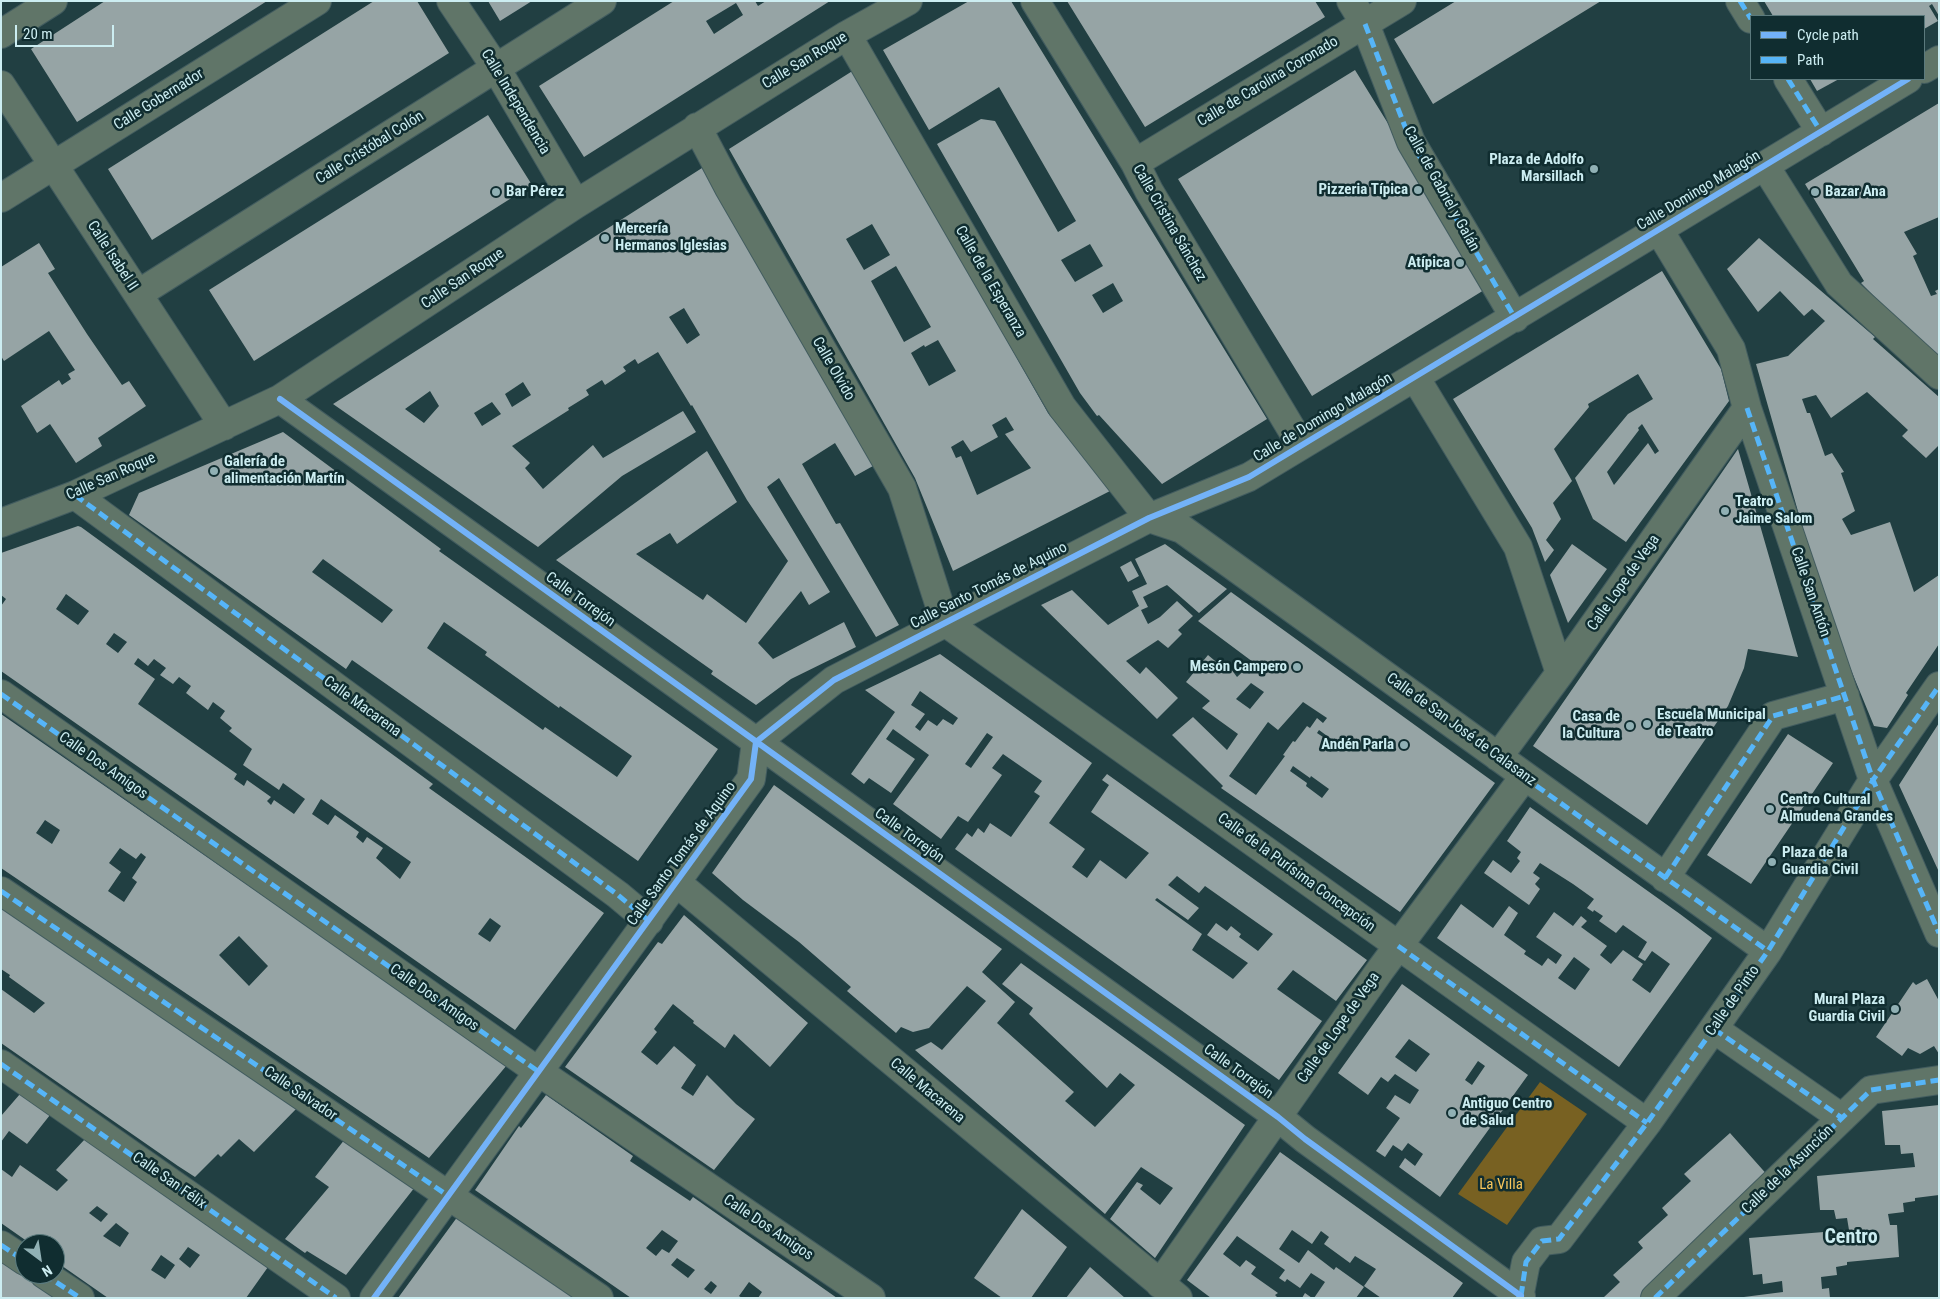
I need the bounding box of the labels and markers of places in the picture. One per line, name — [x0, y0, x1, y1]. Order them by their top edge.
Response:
place label: Plaza de Adolfo Marsillach — [1489, 151, 1584, 186]
marker: Plaza de Adolfo Marsillach — [1588, 163, 1600, 175]
place label: Pizzeria Típica — [1319, 181, 1408, 199]
place label: Bar Pérez — [506, 183, 564, 201]
place label: Bazar Ana — [1825, 183, 1886, 201]
marker: Pizzeria Típica — [1412, 184, 1424, 196]
marker: Bar Pérez — [490, 186, 502, 198]
marker: Bazar Ana — [1809, 186, 1821, 198]
place label: Mercería Hermanos Iglesias — [615, 220, 727, 255]
marker: Mercería Hermanos Iglesias — [599, 232, 611, 244]
place label: Atípica — [1407, 254, 1450, 272]
marker: Atípica — [1454, 257, 1466, 269]
place label: Galería de alimentación Martín — [224, 453, 345, 488]
marker: Galería de alimentación Martín — [208, 465, 220, 477]
place label: Teatro Jaime Salom — [1735, 493, 1812, 528]
marker: Teatro Jaime Salom — [1719, 505, 1731, 517]
place label: Mesón Campero — [1190, 658, 1287, 676]
marker: Mesón Campero — [1291, 661, 1303, 673]
place label: Escuela Municipal de Teatro — [1657, 706, 1766, 741]
place label: Casa de la Cultura — [1562, 708, 1620, 743]
marker: Escuela Municipal de Teatro — [1641, 718, 1653, 730]
marker: Casa de la Cultura — [1624, 720, 1636, 732]
place label: Andén Parla — [1321, 736, 1394, 754]
marker: Andén Parla — [1398, 739, 1410, 751]
place label: Centro Cultural Almudena Grandes — [1780, 791, 1893, 826]
marker: Centro Cultural Almudena Grandes — [1764, 803, 1776, 815]
place label: Plaza de la Guardia Civil — [1782, 844, 1858, 879]
marker: Plaza de la Guardia Civil — [1766, 856, 1778, 868]
place label: Mural Plaza Guardia Civil — [1809, 991, 1885, 1026]
marker: Mural Plaza Guardia Civil — [1889, 1003, 1901, 1015]
place label: Antiguo Centro de Salud — [1462, 1095, 1552, 1130]
marker: Antiguo Centro de Salud — [1446, 1107, 1458, 1119]

